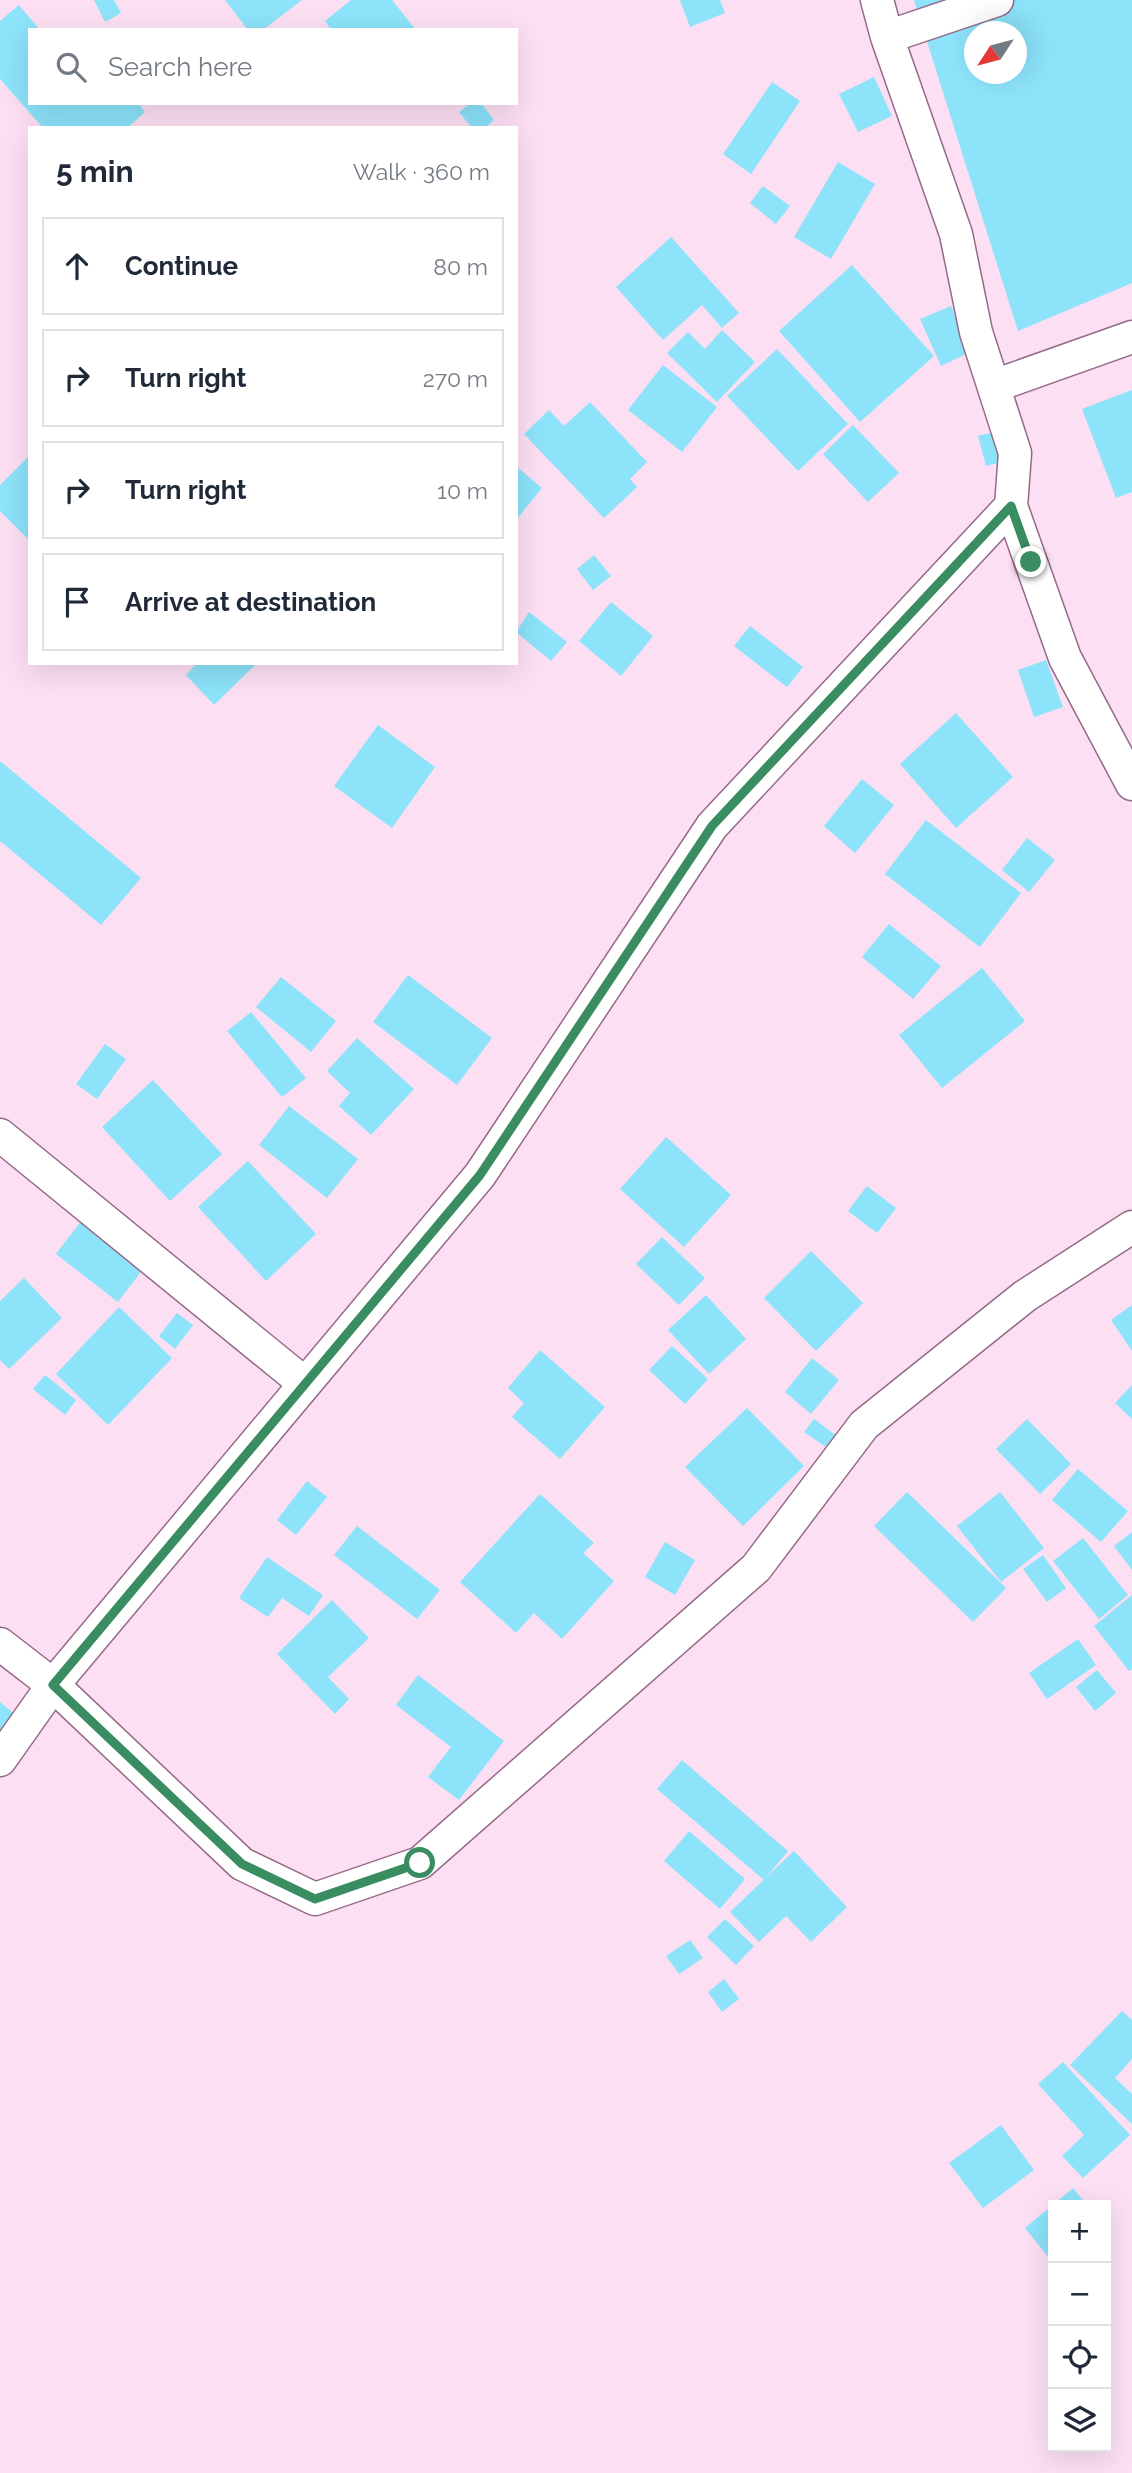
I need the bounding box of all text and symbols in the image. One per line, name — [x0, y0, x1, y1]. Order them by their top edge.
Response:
north arrow — [964, 21, 1027, 84]
search box — [28, 28, 518, 105]
icon: search — [52, 48, 90, 86]
text: Search here — [108, 52, 252, 82]
text: 5 min — [56, 154, 134, 189]
text: Walk · 360 m — [353, 158, 490, 185]
icon: ahead — [58, 247, 96, 285]
text: Continue — [125, 251, 238, 281]
text: 80 m — [433, 253, 488, 280]
icon: right — [58, 359, 96, 397]
text: Turn right — [125, 363, 246, 393]
text: 270 m — [423, 365, 488, 392]
icon: right — [58, 471, 96, 509]
text: Turn right — [125, 475, 246, 505]
text: 10 m — [437, 477, 488, 504]
route end — [1015, 546, 1046, 577]
icon: arrive — [58, 583, 96, 621]
text: Arrive at destination — [125, 587, 376, 617]
route start — [404, 1847, 435, 1878]
map controls — [1048, 2200, 1111, 2452]
button: + — [1048, 2200, 1111, 2263]
button: − — [1048, 2263, 1111, 2326]
button: locate — [1048, 2326, 1111, 2389]
button: layers — [1048, 2389, 1111, 2452]

